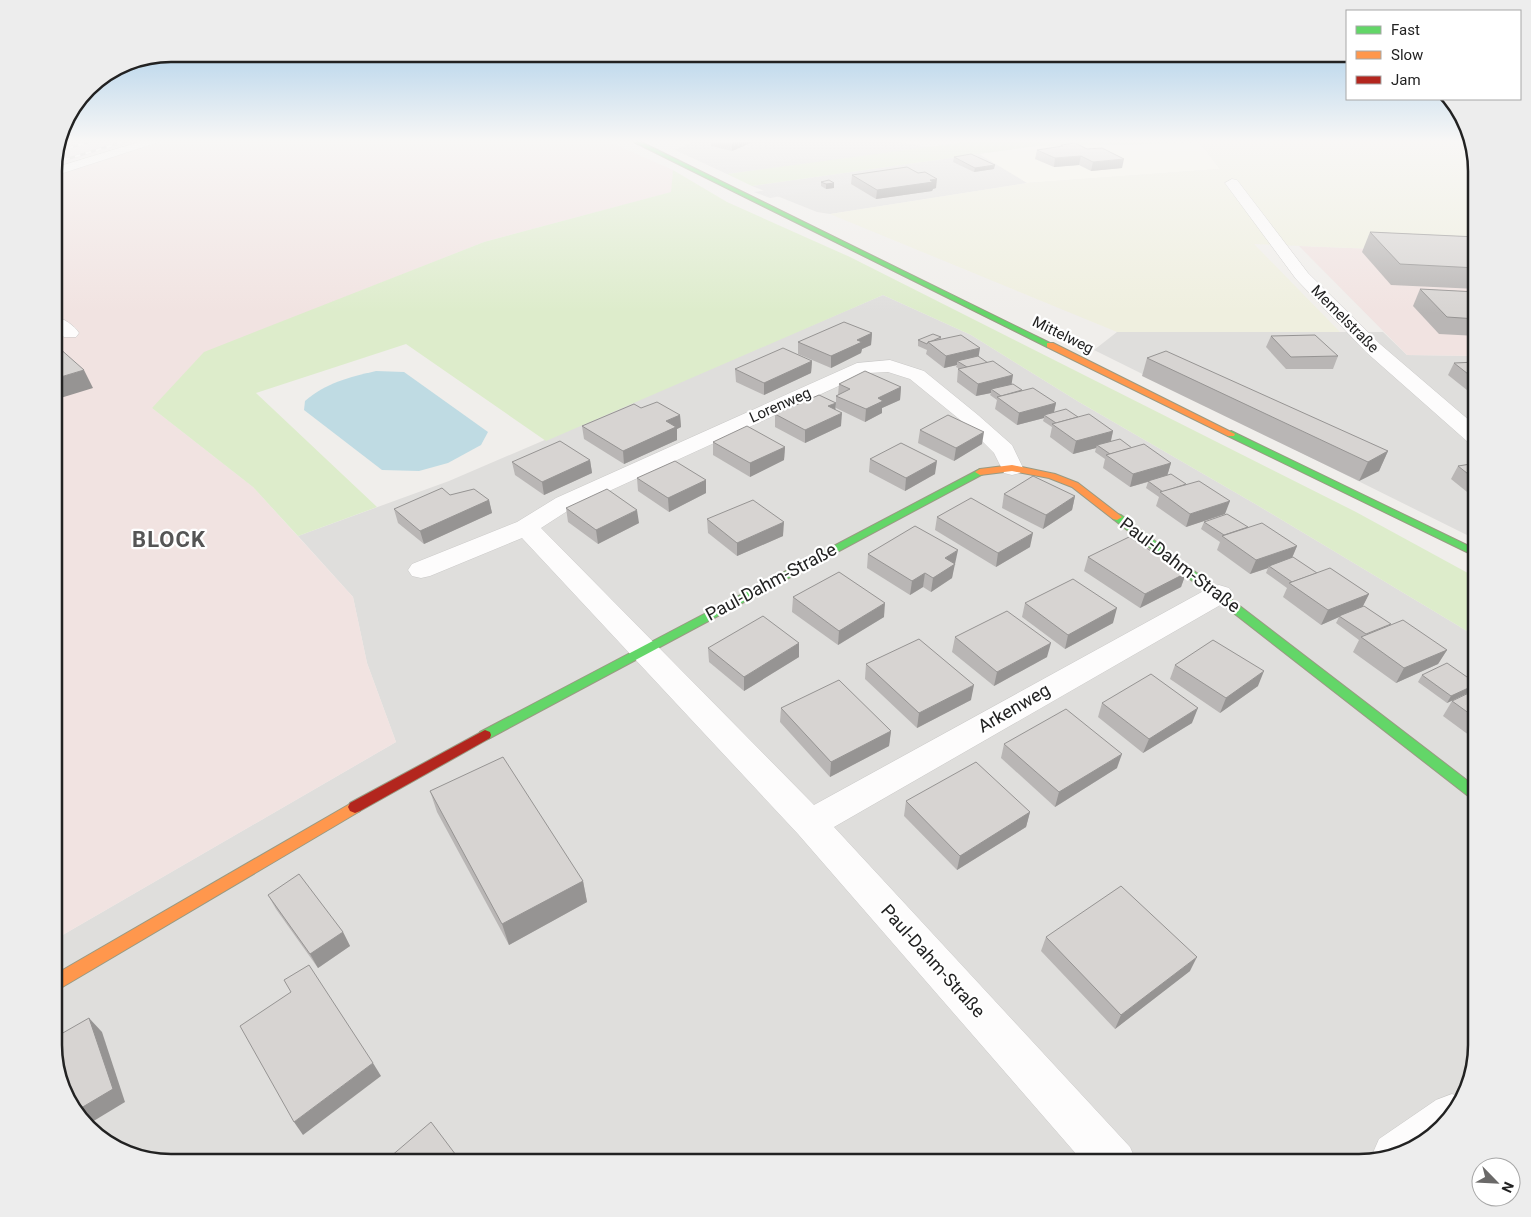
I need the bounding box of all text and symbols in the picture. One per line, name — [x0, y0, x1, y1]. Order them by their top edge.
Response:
legend — [1346, 10, 1521, 100]
text: Fast — [1391, 21, 1420, 39]
text: Slow — [1391, 46, 1423, 64]
text: Jam — [1391, 71, 1421, 89]
street label: Memelstraße — [1307, 281, 1383, 357]
street label: Mittelweg — [1029, 312, 1097, 358]
street label: Lorenweg — [746, 383, 814, 427]
street label: Paul-Dahm-Straße — [1116, 513, 1245, 617]
district label: BLOCK — [132, 527, 206, 552]
street label: Paul-Dahm-Straße — [702, 538, 840, 625]
street label: Arkenweg — [974, 679, 1053, 737]
street label: Paul-Dahm-Straße — [877, 900, 990, 1022]
north arrow — [1471, 1157, 1521, 1207]
text: N — [1499, 1180, 1517, 1195]

